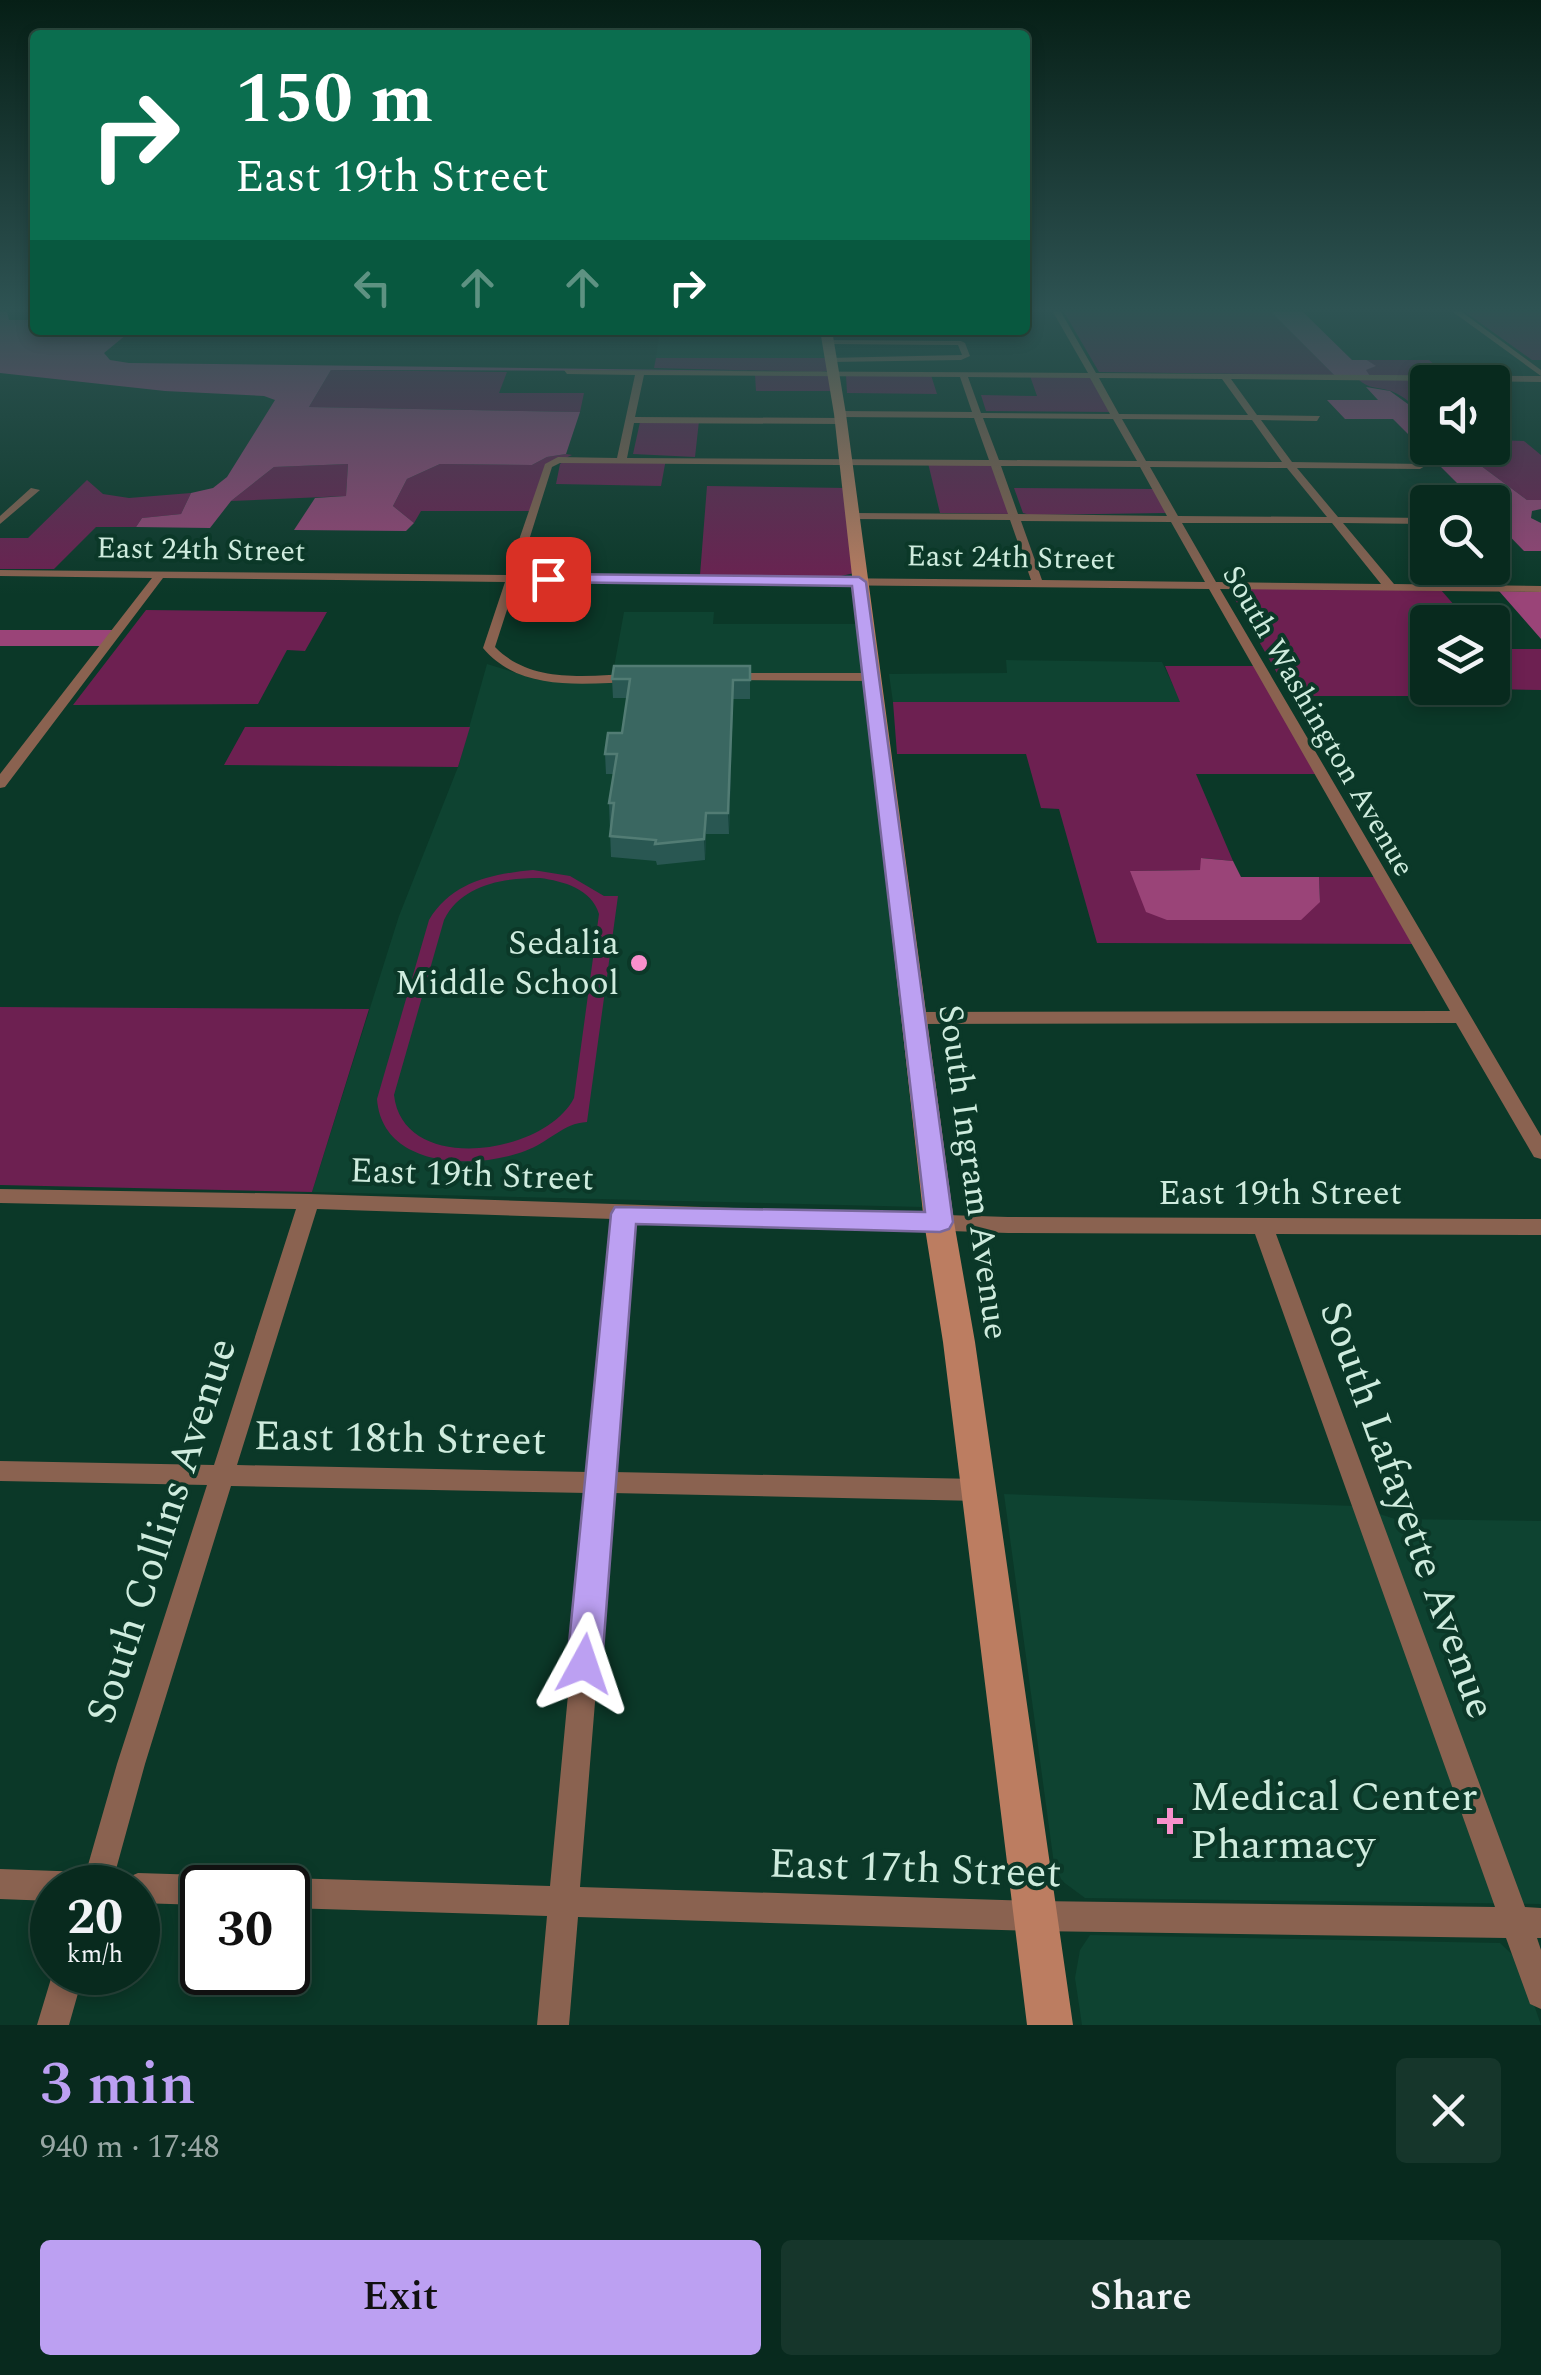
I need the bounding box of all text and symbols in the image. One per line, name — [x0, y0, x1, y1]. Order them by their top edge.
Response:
text: 150 m — [235, 47, 433, 153]
icon: right — [70, 70, 200, 200]
text: East 19th Street — [235, 143, 549, 212]
icon: left — [345, 260, 400, 315]
icon: ahead — [450, 260, 505, 315]
icon: ahead — [555, 260, 610, 315]
icon: right — [660, 260, 715, 315]
map controls — [1410, 365, 1510, 705]
button: sound — [1410, 365, 1510, 465]
button: search — [1410, 485, 1510, 585]
street label: East 24th Street — [96, 525, 306, 575]
street label: East 24th Street — [906, 533, 1116, 583]
pin — [506, 537, 591, 622]
icon: arrive — [521, 552, 576, 607]
street label: South Washington Avenue — [1210, 557, 1426, 885]
button: layers — [1410, 605, 1510, 705]
place label: Sedalia Middle School — [395, 917, 619, 1010]
marker: Sedalia Middle School — [628, 952, 650, 974]
street label: South Ingram Avenue — [923, 1001, 1023, 1343]
street label: East 19th Street — [349, 1144, 595, 1206]
street label: East 19th Street — [1158, 1167, 1402, 1220]
street label: South Lafayette Avenue — [1302, 1292, 1512, 1728]
street label: South Collins Avenue — [70, 1330, 254, 1732]
street label: East 18th Street — [253, 1405, 547, 1473]
position arrow — [532, 1612, 636, 1716]
place label: Medical Center Pharmacy — [1190, 1766, 1478, 1877]
marker: Medical Center Pharmacy — [1159, 1810, 1181, 1832]
street label: East 17th Street — [767, 1832, 1063, 1906]
speed limit sign: 30 — [180, 1865, 310, 1995]
text: 20 — [67, 1880, 123, 1956]
text: km/h — [67, 1936, 123, 1974]
text: 3 min — [40, 2039, 196, 2131]
button: close — [1396, 2058, 1501, 2163]
text: 940 m · 17:48 — [40, 2123, 220, 2172]
button: Exit — [40, 2240, 761, 2355]
button: Share — [781, 2240, 1501, 2355]

